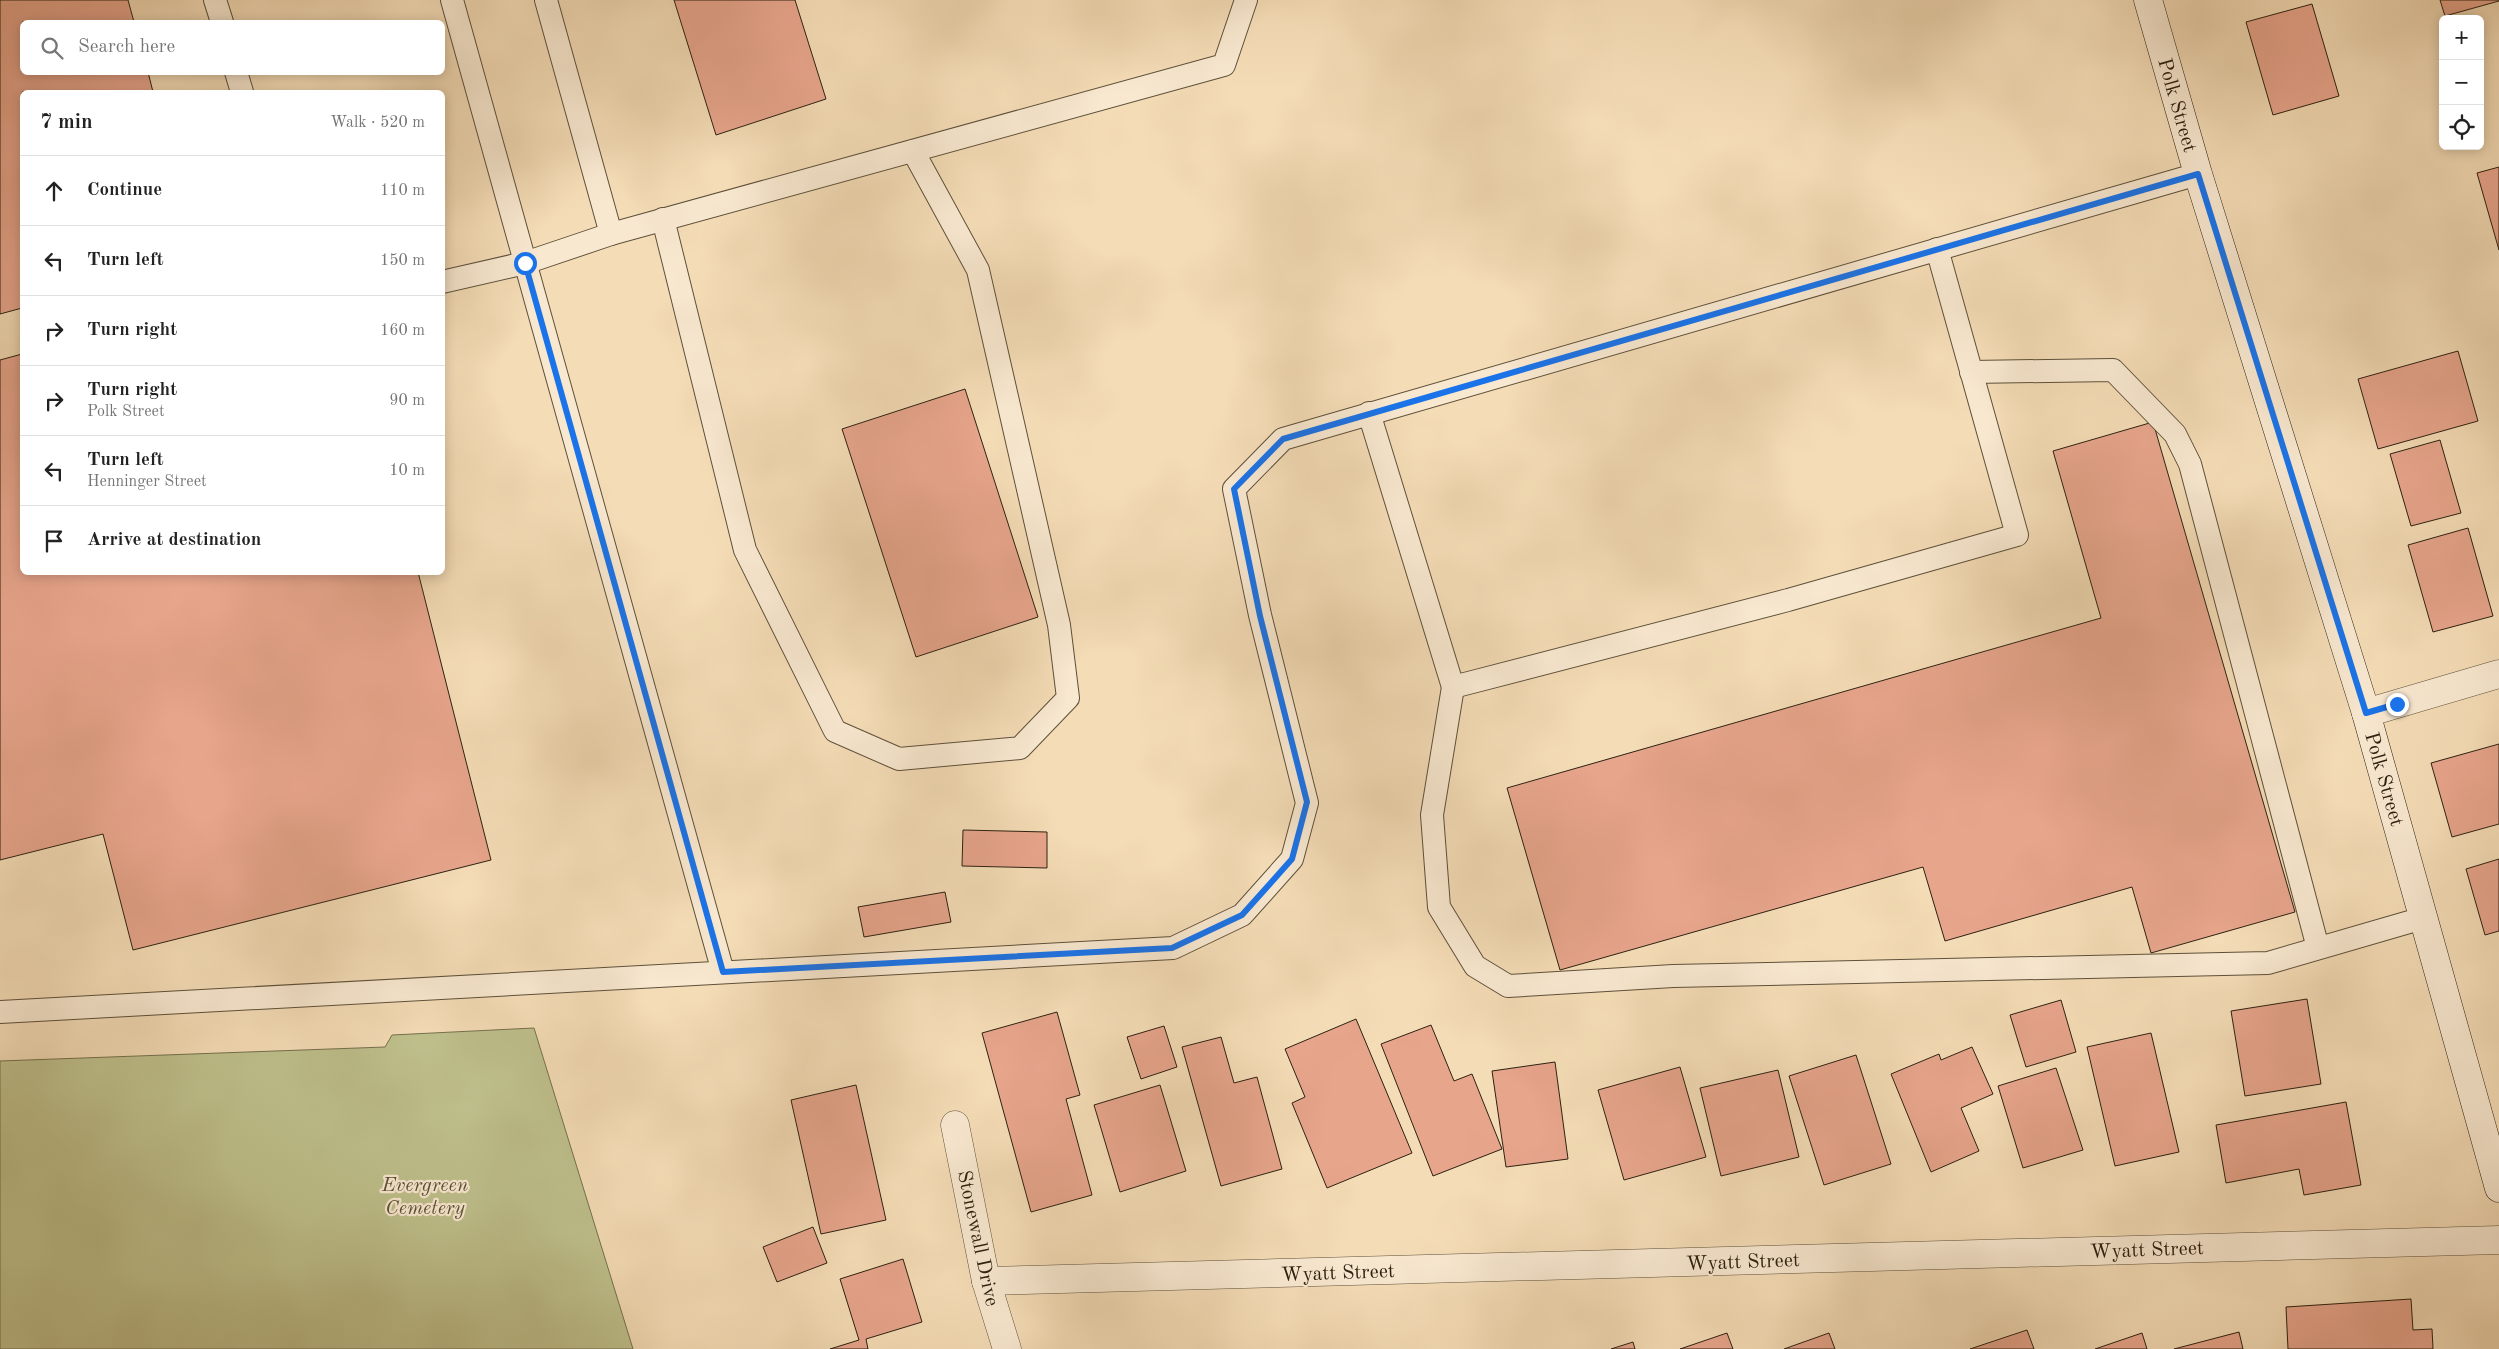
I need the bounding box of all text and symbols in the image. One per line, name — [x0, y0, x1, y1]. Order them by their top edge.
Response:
map controls — [2439, 15, 2484, 150]
button: + — [2439, 15, 2484, 60]
search box — [20, 20, 445, 75]
icon: search — [38, 34, 66, 62]
text: Search here — [78, 38, 175, 57]
street label: Polk Street — [2153, 56, 2199, 155]
button: − — [2439, 60, 2484, 105]
button: locate — [2439, 105, 2484, 150]
text: 7 min — [40, 112, 93, 133]
text: Walk · 520 m — [330, 115, 425, 131]
icon: ahead — [40, 177, 68, 205]
text: Continue — [87, 181, 162, 200]
text: 110 m — [380, 183, 425, 199]
icon: left — [40, 247, 68, 275]
text: Turn left — [87, 251, 164, 270]
route start — [514, 252, 537, 275]
text: 150 m — [380, 253, 425, 269]
icon: right — [40, 317, 68, 345]
text: Turn right — [87, 321, 177, 340]
text: 160 m — [380, 323, 425, 339]
text: Turn right — [87, 381, 177, 400]
icon: right — [40, 387, 68, 415]
text: 90 m — [389, 393, 425, 409]
text: Polk Street — [87, 404, 165, 420]
text: Turn left — [87, 451, 164, 470]
icon: left — [40, 457, 68, 485]
text: 10 m — [389, 463, 425, 479]
text: Henninger Street — [87, 474, 207, 490]
icon: arrive — [40, 527, 68, 555]
text: Arrive at destination — [87, 531, 261, 550]
route end — [2386, 693, 2409, 716]
street label: Polk Street — [2360, 730, 2406, 829]
street label: Stonewall Drive — [953, 1169, 1001, 1308]
park label: Evergreen Cemetery — [381, 1176, 468, 1219]
street label: Wyatt Street — [2090, 1239, 2204, 1263]
street label: Wyatt Street — [1686, 1251, 1800, 1275]
street label: Wyatt Street — [1281, 1262, 1395, 1286]

